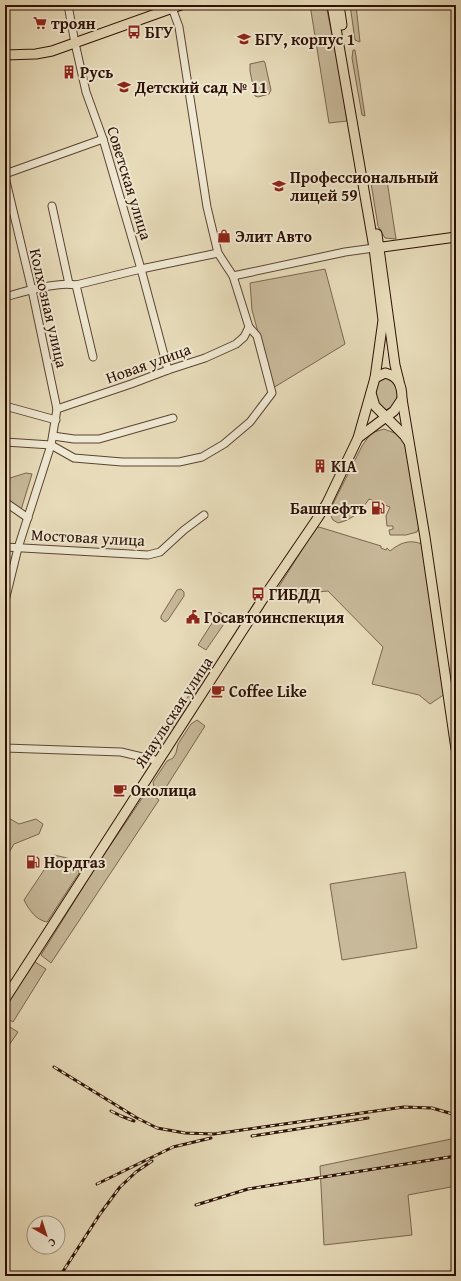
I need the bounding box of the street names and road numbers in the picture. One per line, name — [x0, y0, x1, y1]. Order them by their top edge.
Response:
street label: Советская улица — [101, 123, 159, 243]
street label: Колхозная улица — [24, 246, 74, 370]
street label: Новая улица — [102, 336, 194, 390]
street label: Мостовая улица — [30, 522, 146, 552]
street label: Янаульская улица — [127, 651, 218, 773]

